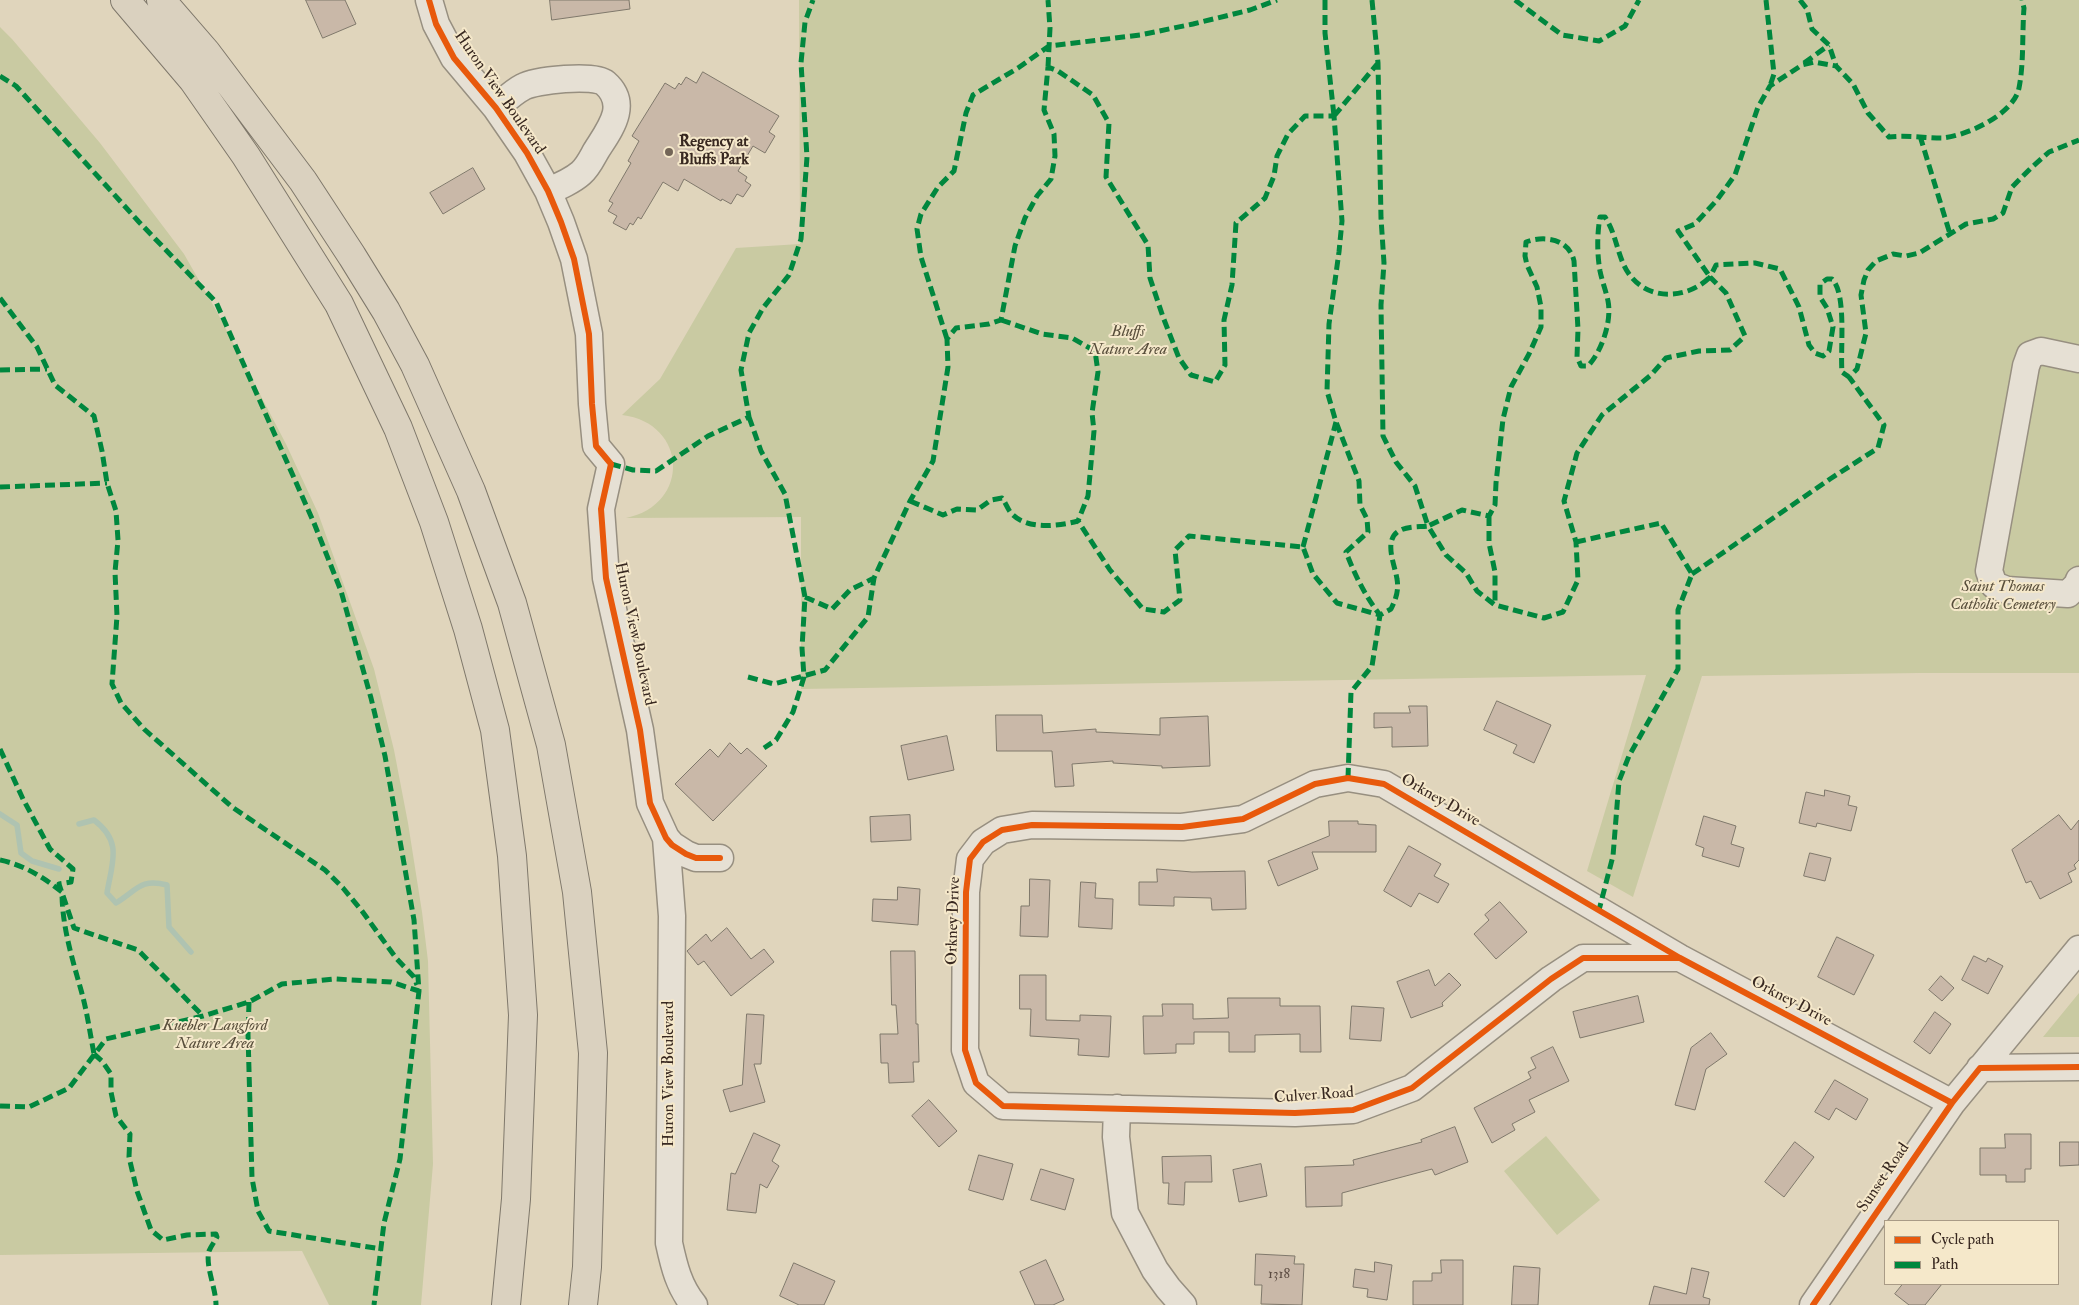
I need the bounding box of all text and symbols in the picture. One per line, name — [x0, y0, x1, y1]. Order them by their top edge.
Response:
street label: Huron View Boulevard — [449, 28, 549, 158]
place label: Regency at Bluffs Park — [679, 133, 749, 171]
marker: Regency at Bluffs Park — [663, 146, 675, 158]
park label: Bluffs Nature Area — [1089, 323, 1167, 361]
street label: Huron View Boulevard — [609, 561, 659, 707]
park label: Saint Thomas Catholic Cemetery — [1950, 578, 2056, 616]
street label: Orkney Drive — [1397, 771, 1483, 831]
street label: Orkney Drive — [943, 876, 965, 966]
street label: Orkney Drive — [1747, 973, 1835, 1031]
street label: Huron View Boulevard — [660, 1001, 680, 1147]
park label: Kuebler Langford Nature Area — [163, 1017, 267, 1055]
street label: Culver Road — [1273, 1084, 1355, 1108]
street label: Sunset Road — [1854, 1140, 1914, 1216]
legend — [1884, 1220, 2059, 1285]
text: Cycle path — [1931, 1230, 1994, 1249]
text: Path — [1931, 1255, 1958, 1274]
house number: 1318 — [1268, 1267, 1290, 1283]

